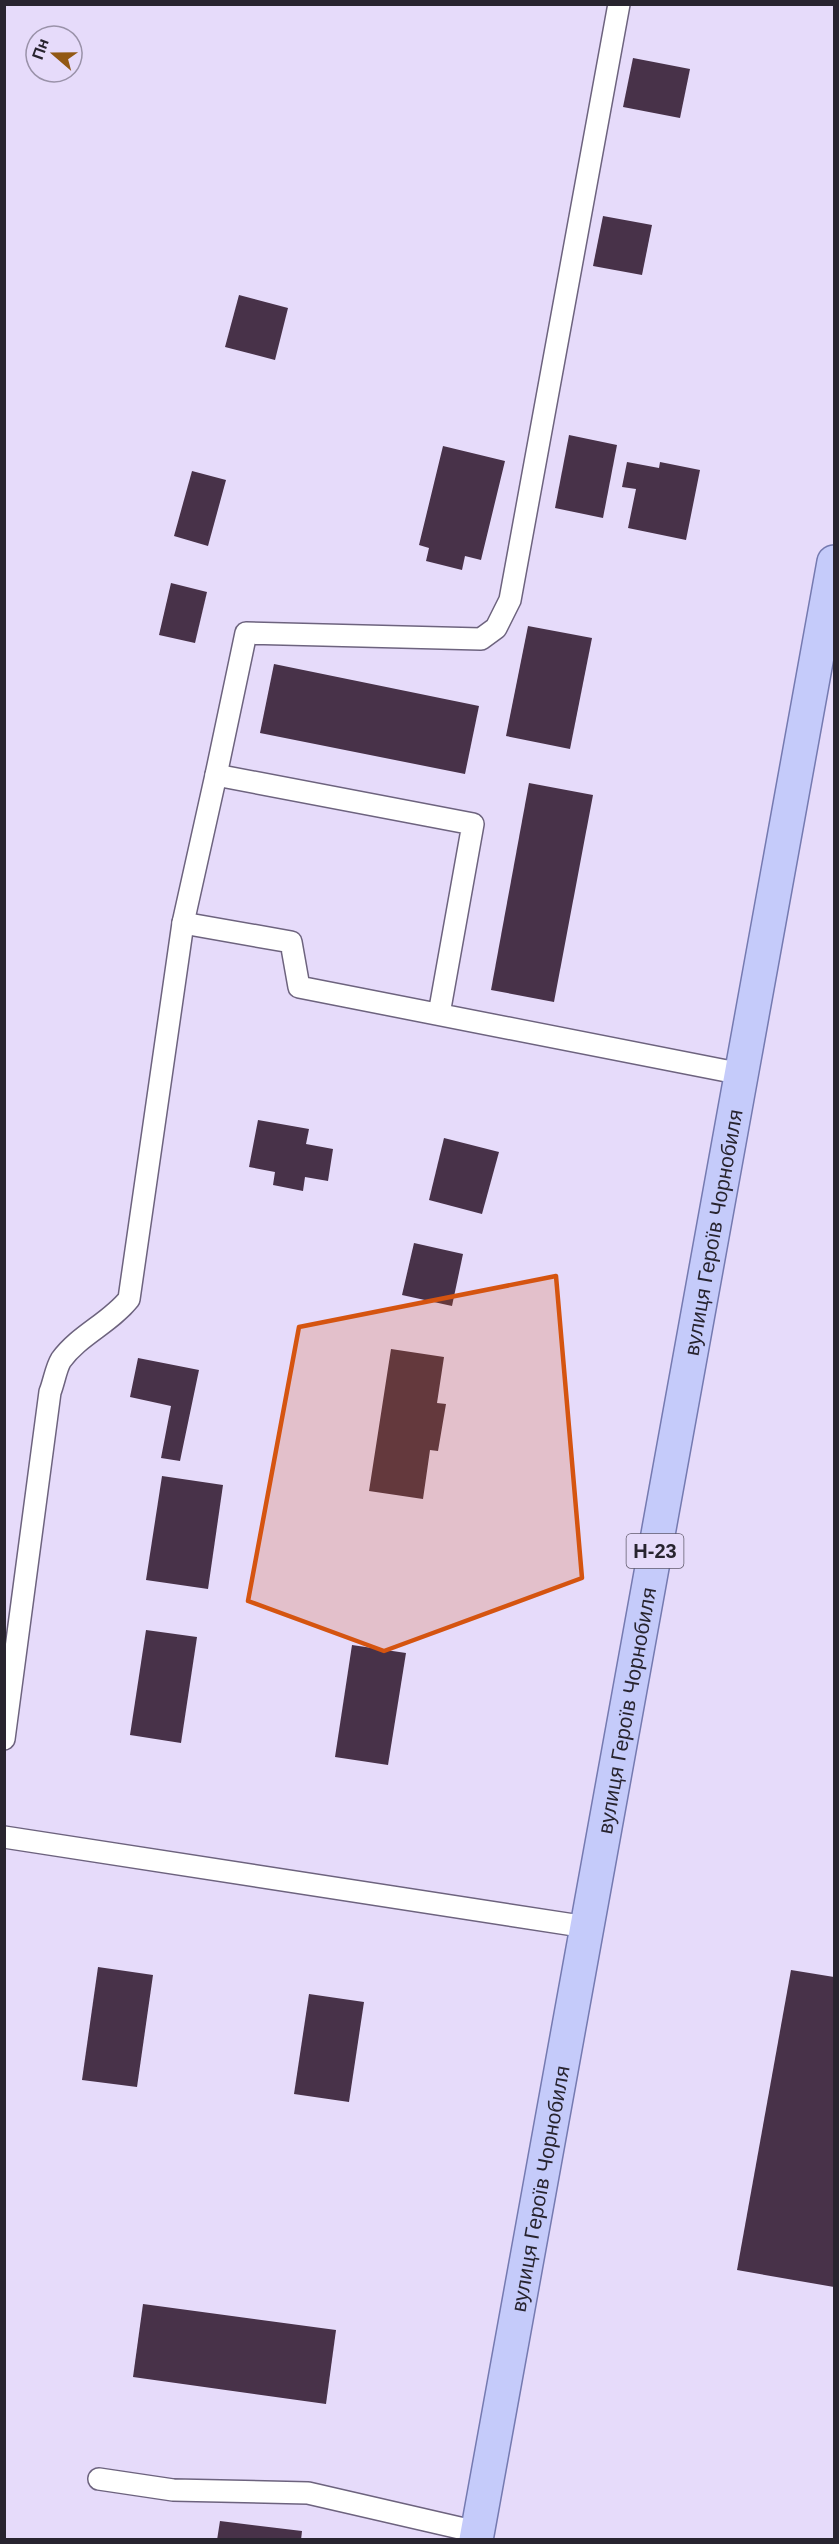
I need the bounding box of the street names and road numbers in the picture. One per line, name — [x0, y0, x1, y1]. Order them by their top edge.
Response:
street label: вулиця Героїв Чорнобиля — [679, 1107, 746, 1357]
road number: Н-23 — [626, 1534, 684, 1568]
street label: вулиця Героїв Чорнобиля — [593, 1585, 660, 1836]
street label: вулиця Героїв Чорнобиля — [506, 2064, 573, 2314]

